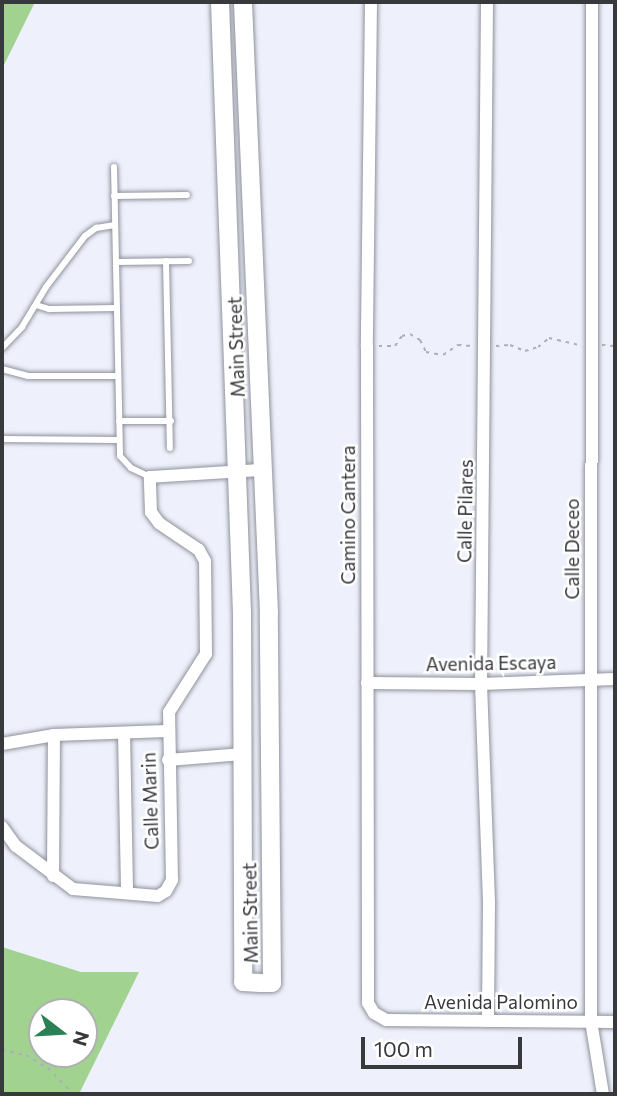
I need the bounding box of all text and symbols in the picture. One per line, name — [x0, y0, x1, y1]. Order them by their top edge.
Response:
street label: Main Street — [223, 296, 249, 398]
street label: Camino Cantera — [337, 445, 359, 585]
street label: Calle Pilares — [453, 459, 477, 563]
street label: Calle Deceo — [561, 498, 583, 600]
street label: Avenida Escaya — [425, 650, 557, 676]
street label: Calle Marin — [137, 752, 163, 850]
street label: Main Street — [238, 862, 262, 964]
street label: Avenida Palomino — [424, 991, 578, 1013]
north arrow — [28, 998, 98, 1068]
scale bar — [365, 1023, 526, 1066]
text: N — [69, 1029, 95, 1049]
text: 100 m — [374, 1036, 433, 1061]

